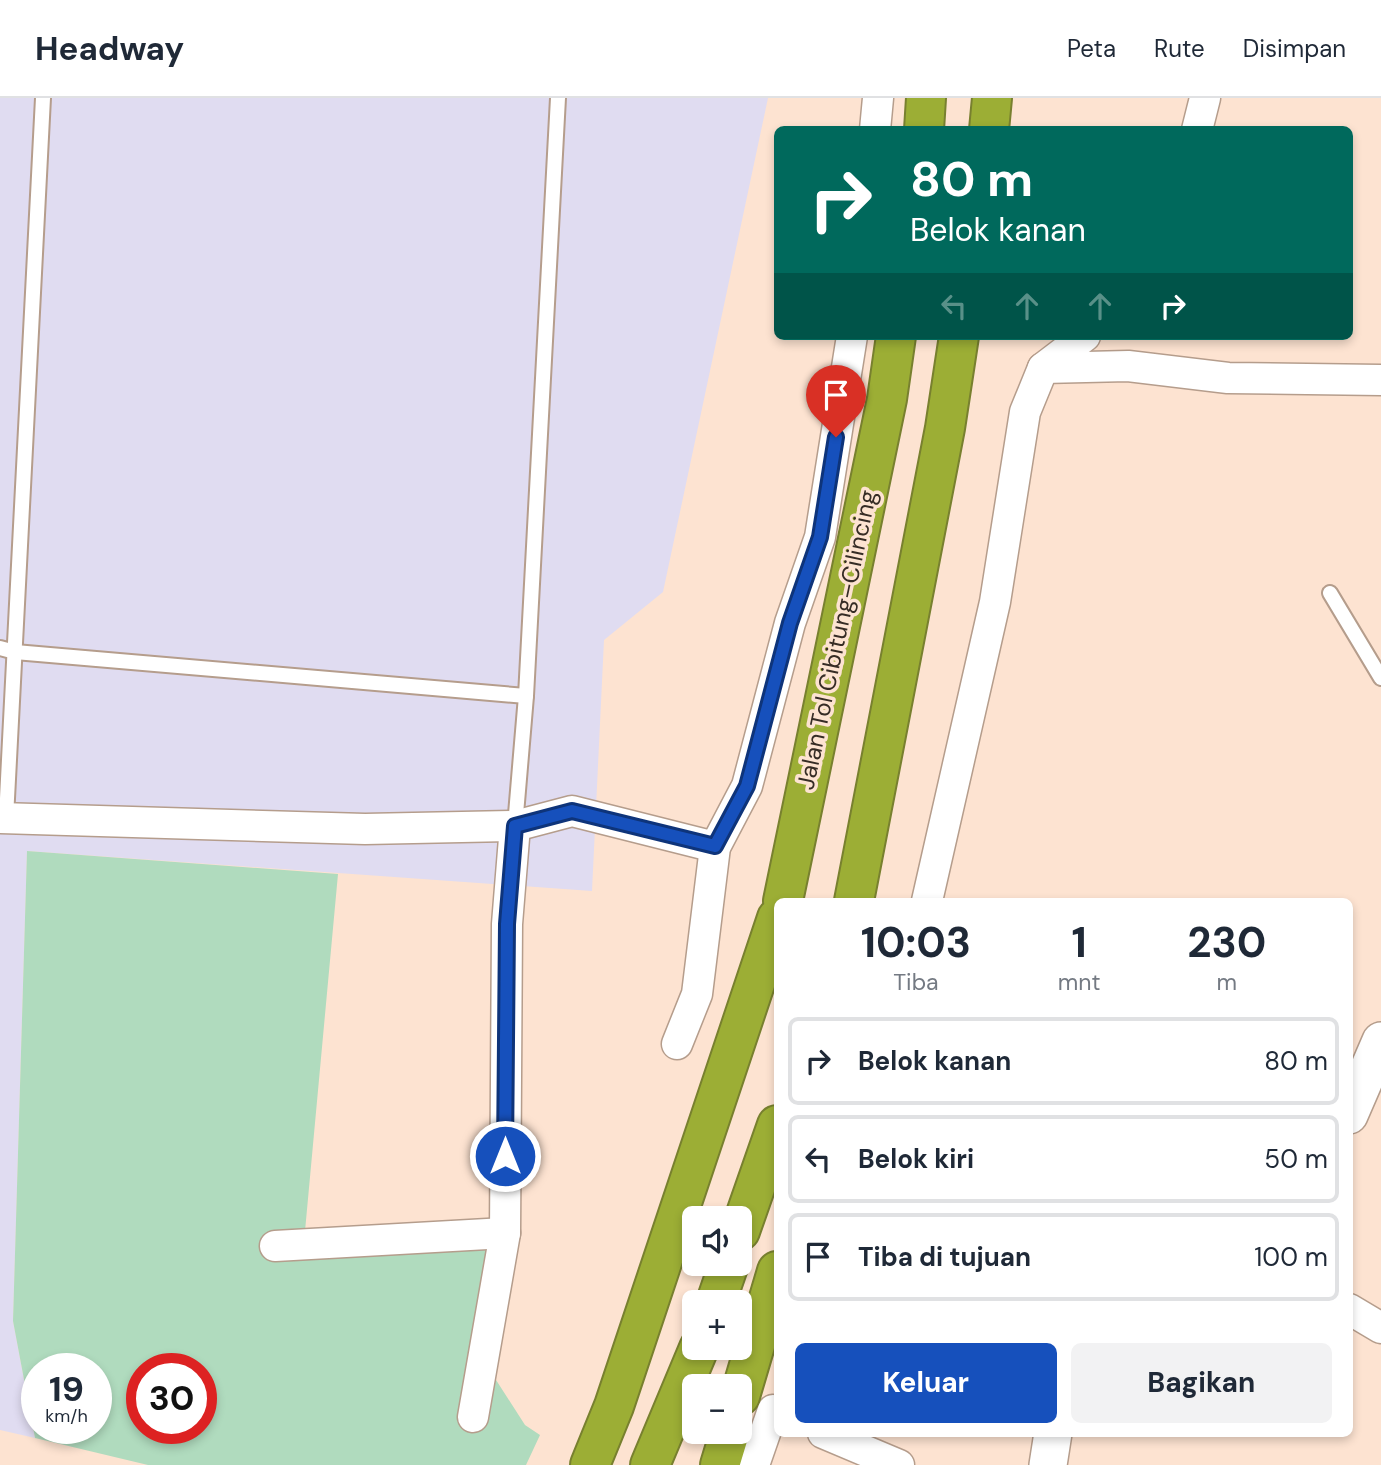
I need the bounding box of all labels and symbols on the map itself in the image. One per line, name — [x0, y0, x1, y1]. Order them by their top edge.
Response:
pin — [806, 365, 866, 437]
street label: Jalan Tol Cibitung–Cilincing — [790, 487, 883, 793]
position arrow — [468, 1119, 542, 1193]
speed limit sign: 30 — [126, 1353, 217, 1444]

